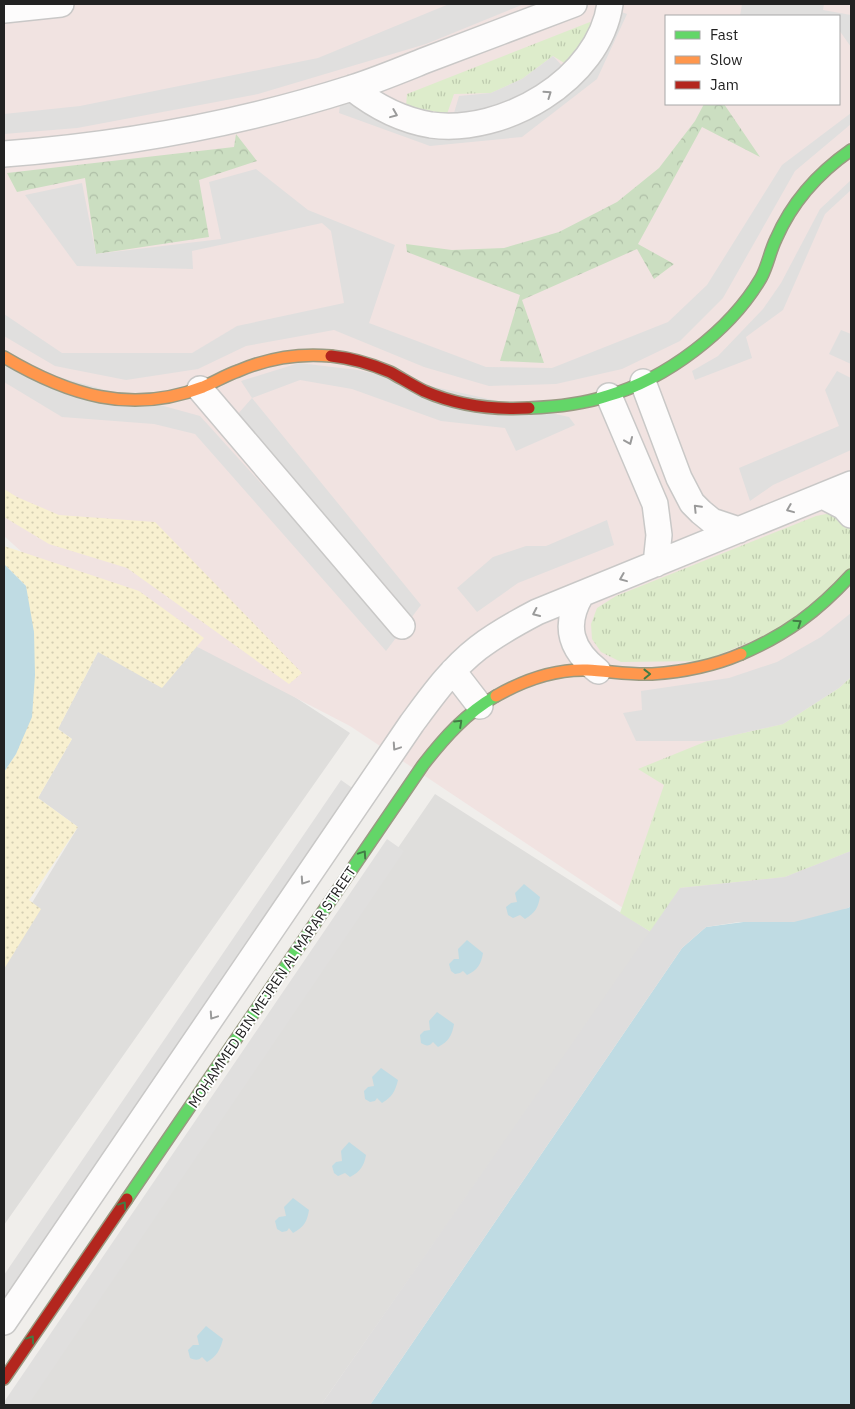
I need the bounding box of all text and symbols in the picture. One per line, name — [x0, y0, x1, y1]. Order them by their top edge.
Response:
legend — [665, 15, 840, 105]
text: Fast — [710, 25, 738, 44]
text: Slow — [710, 50, 743, 69]
text: Jam — [710, 75, 739, 94]
one-way arrow — [542, 91, 551, 100]
one-way arrow — [389, 107, 398, 118]
one-way arrow — [622, 436, 633, 445]
one-way arrow — [786, 503, 795, 514]
one-way arrow — [694, 504, 703, 513]
one-way arrow — [619, 571, 628, 582]
one-way arrow — [532, 606, 541, 617]
one-way arrow — [793, 620, 802, 629]
one-way arrow — [643, 669, 651, 679]
one-way arrow — [453, 720, 462, 729]
one-way arrow — [393, 741, 402, 751]
one-way arrow — [357, 850, 366, 860]
street label: MOHAMMED BIN MEJREN AL MARAR STREET — [184, 863, 360, 1111]
one-way arrow — [301, 876, 310, 885]
one-way arrow — [209, 1010, 219, 1019]
one-way arrow — [117, 1201, 126, 1211]
one-way arrow — [25, 1335, 34, 1345]

